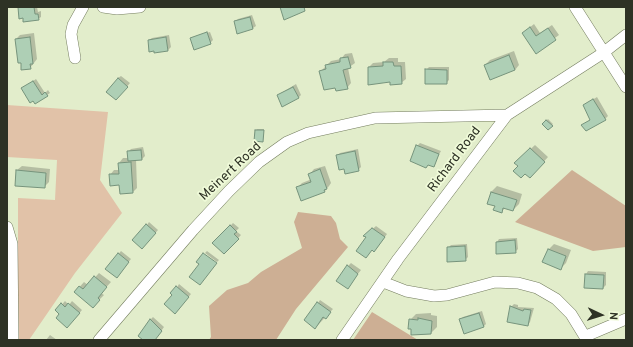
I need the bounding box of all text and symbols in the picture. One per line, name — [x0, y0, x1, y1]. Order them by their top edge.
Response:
street label: Richard Road — [425, 124, 485, 196]
street label: Meinert Road — [197, 139, 265, 205]
north arrow — [581, 295, 621, 335]
text: N — [606, 311, 620, 320]

